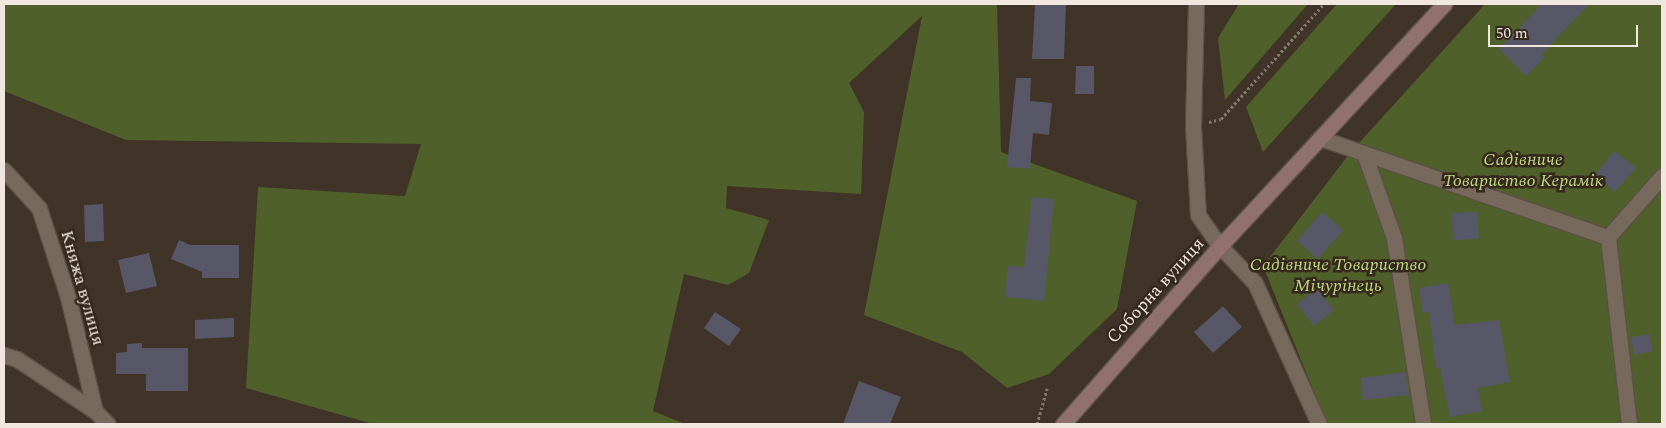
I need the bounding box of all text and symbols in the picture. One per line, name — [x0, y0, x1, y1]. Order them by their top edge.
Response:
scale bar — [1491, 15, 1641, 47]
text: 50 m — [1496, 22, 1528, 45]
park label: Садівниче Товариство Керамік — [1443, 150, 1603, 192]
street label: Княжа вулиця — [55, 228, 109, 348]
street label: Соборна вулиця — [1103, 234, 1209, 348]
park label: Садівниче Товариство Мічурінець — [1250, 255, 1426, 298]

